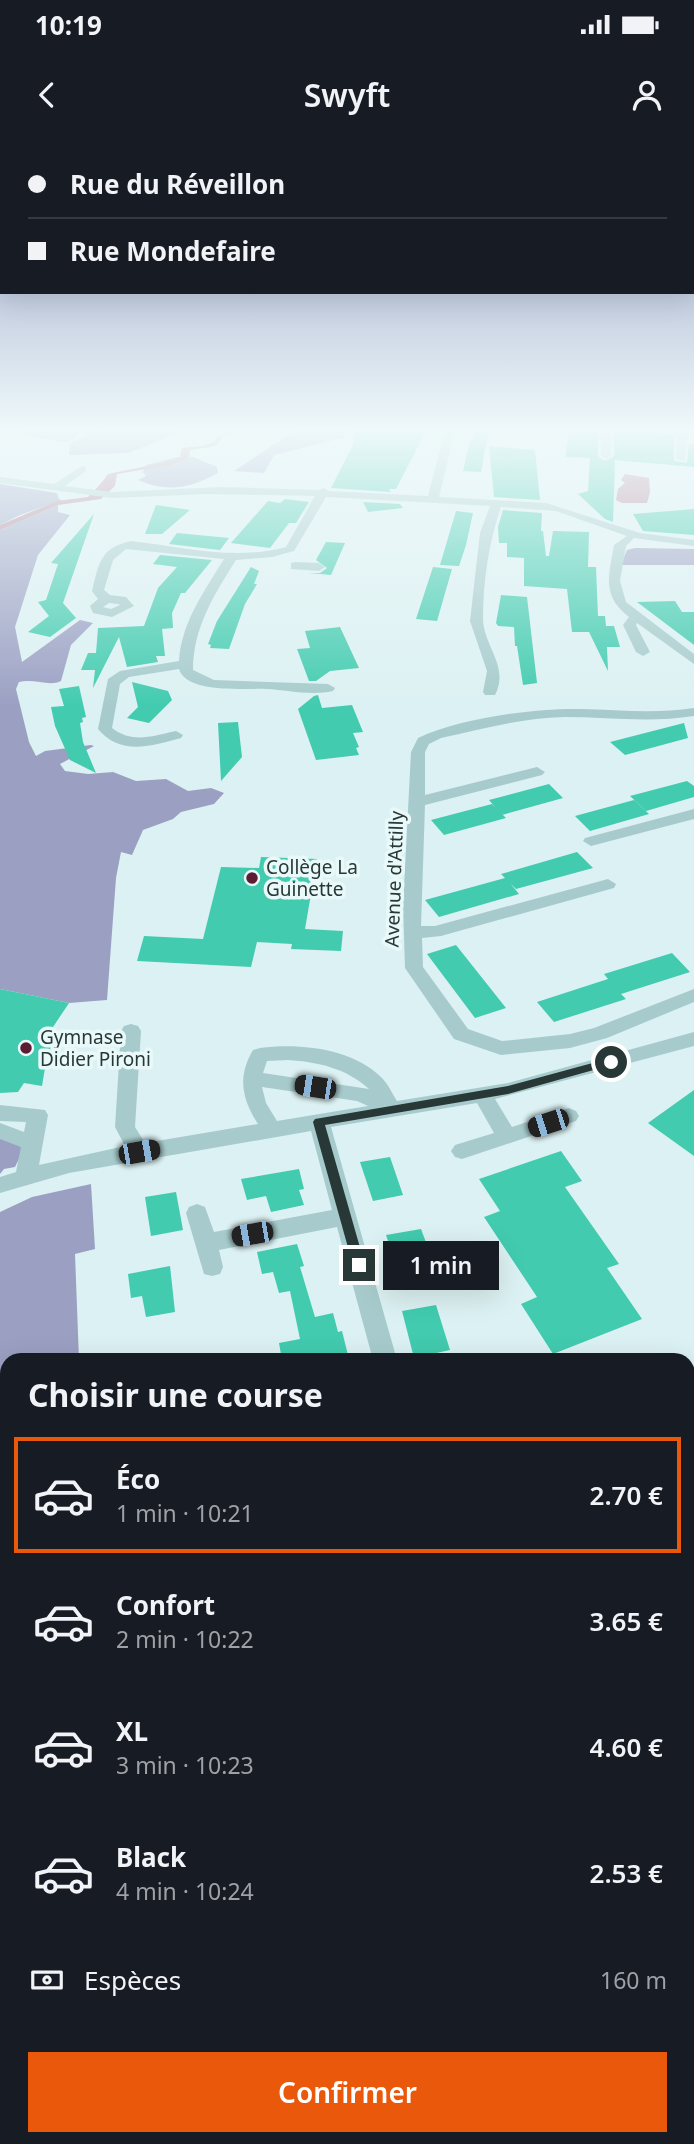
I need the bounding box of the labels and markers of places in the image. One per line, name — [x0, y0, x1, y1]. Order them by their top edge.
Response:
place label: Collège La Guinette — [266, 854, 358, 902]
marker: Collège La Guinette — [244, 870, 260, 886]
place label: Gymnase Didier Pironi — [40, 1024, 151, 1072]
marker: Gymnase Didier Pironi — [18, 1040, 34, 1056]

